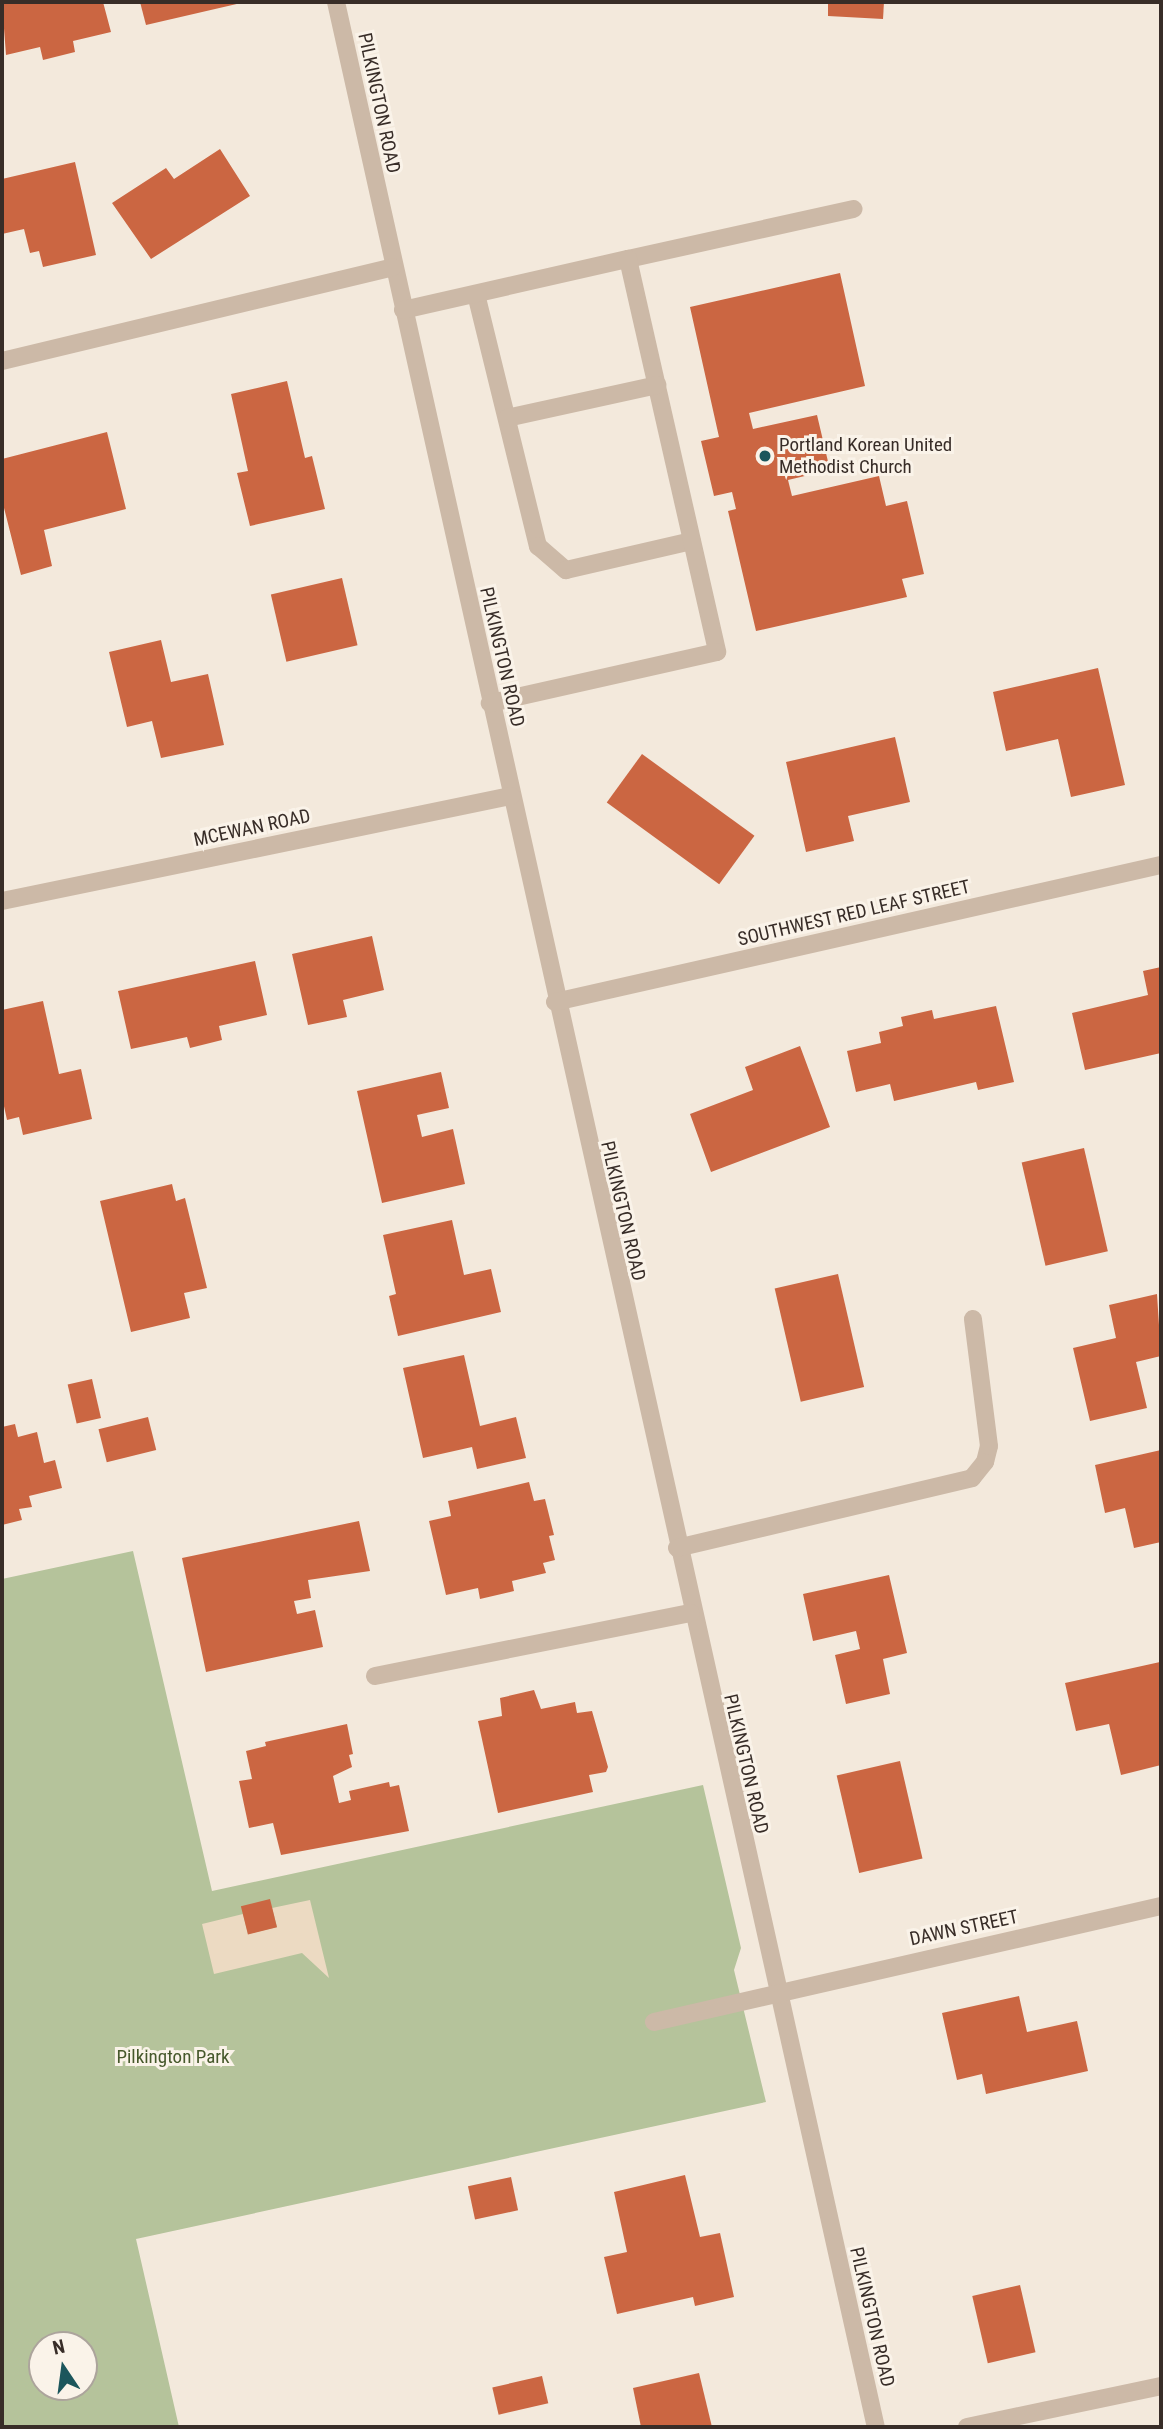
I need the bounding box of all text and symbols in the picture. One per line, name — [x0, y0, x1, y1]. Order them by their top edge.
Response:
street label: PILKINGTON ROAD — [353, 31, 405, 175]
place label: Portland Korean United Methodist Church — [779, 434, 952, 478]
marker: Portland Korean United Methodist Church — [757, 448, 773, 464]
street label: PILKINGTON ROAD — [475, 585, 529, 729]
street label: MCEWAN ROAD — [192, 804, 312, 852]
street label: SOUTHWEST RED LEAF STREET — [735, 875, 973, 951]
street label: PILKINGTON ROAD — [596, 1139, 650, 1283]
street label: PILKINGTON ROAD — [719, 1692, 773, 1836]
street label: DAWN STREET — [908, 1905, 1020, 1951]
park label: Pilkington Park — [116, 2046, 230, 2068]
street label: PILKINGTON ROAD — [845, 2245, 899, 2389]
north arrow — [28, 2331, 98, 2401]
text: N — [50, 2334, 67, 2360]

